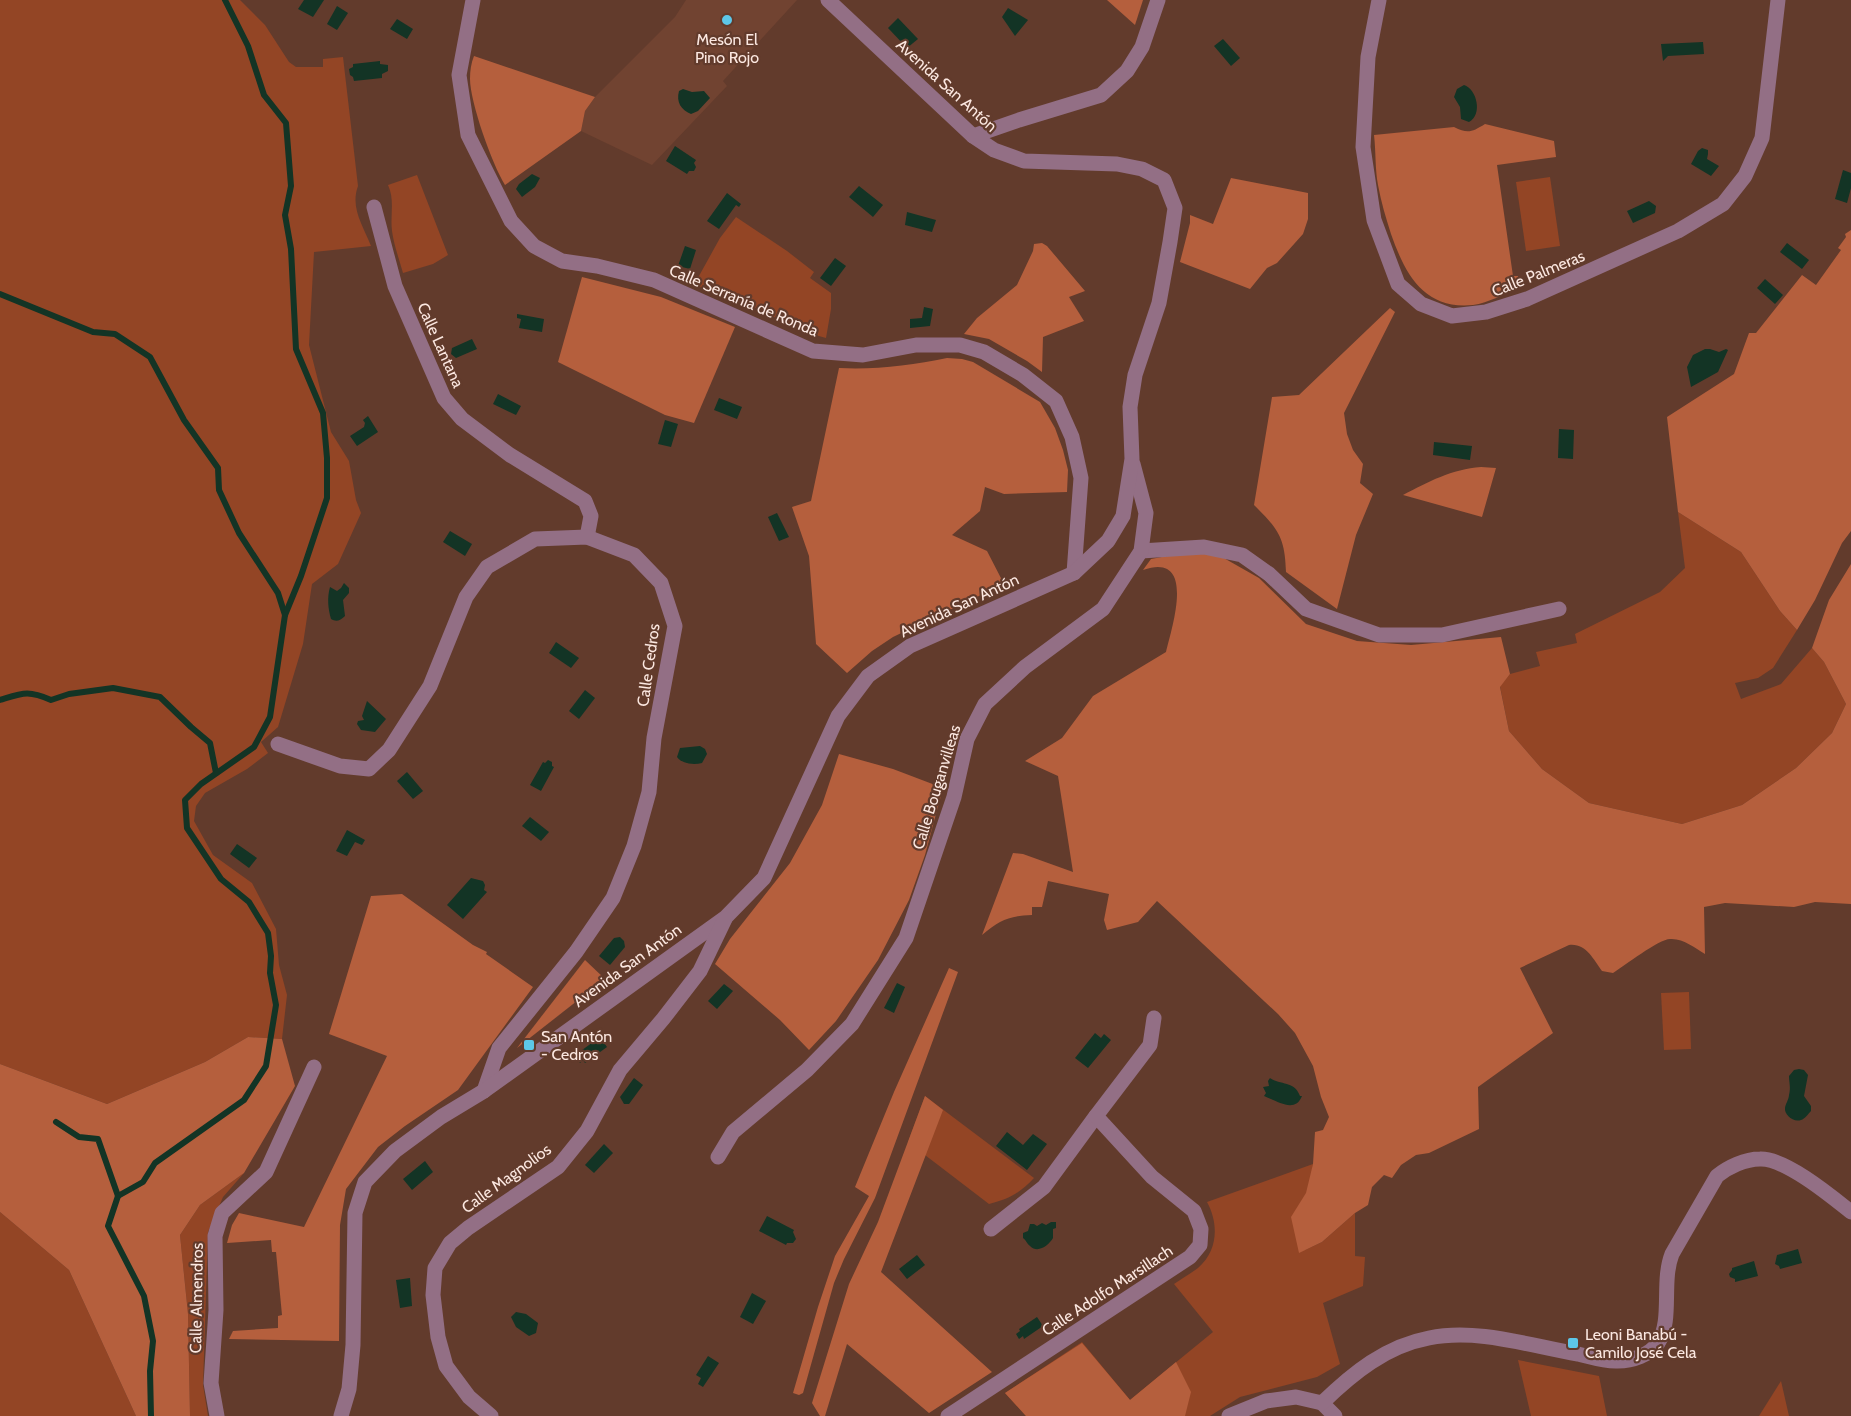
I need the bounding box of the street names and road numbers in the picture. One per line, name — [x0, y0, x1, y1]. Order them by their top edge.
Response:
street label: Avenida San Antón — [892, 35, 1001, 136]
street label: Calle Palmeras — [1489, 246, 1588, 301]
street label: Calle Serranía de Ronda — [666, 260, 821, 341]
street label: Calle Lantana — [413, 300, 468, 391]
street label: Avenida San Antón — [897, 570, 1022, 641]
street label: Calle Cedros — [633, 622, 664, 708]
street label: Calle Bouganvilleas — [909, 722, 965, 852]
street label: Avenida San Antón — [570, 920, 685, 1011]
street label: Calle Magnolios — [458, 1139, 555, 1217]
street label: Calle Adolfo Marsillach — [1038, 1241, 1176, 1340]
street label: Calle Almendros — [186, 1242, 207, 1353]

